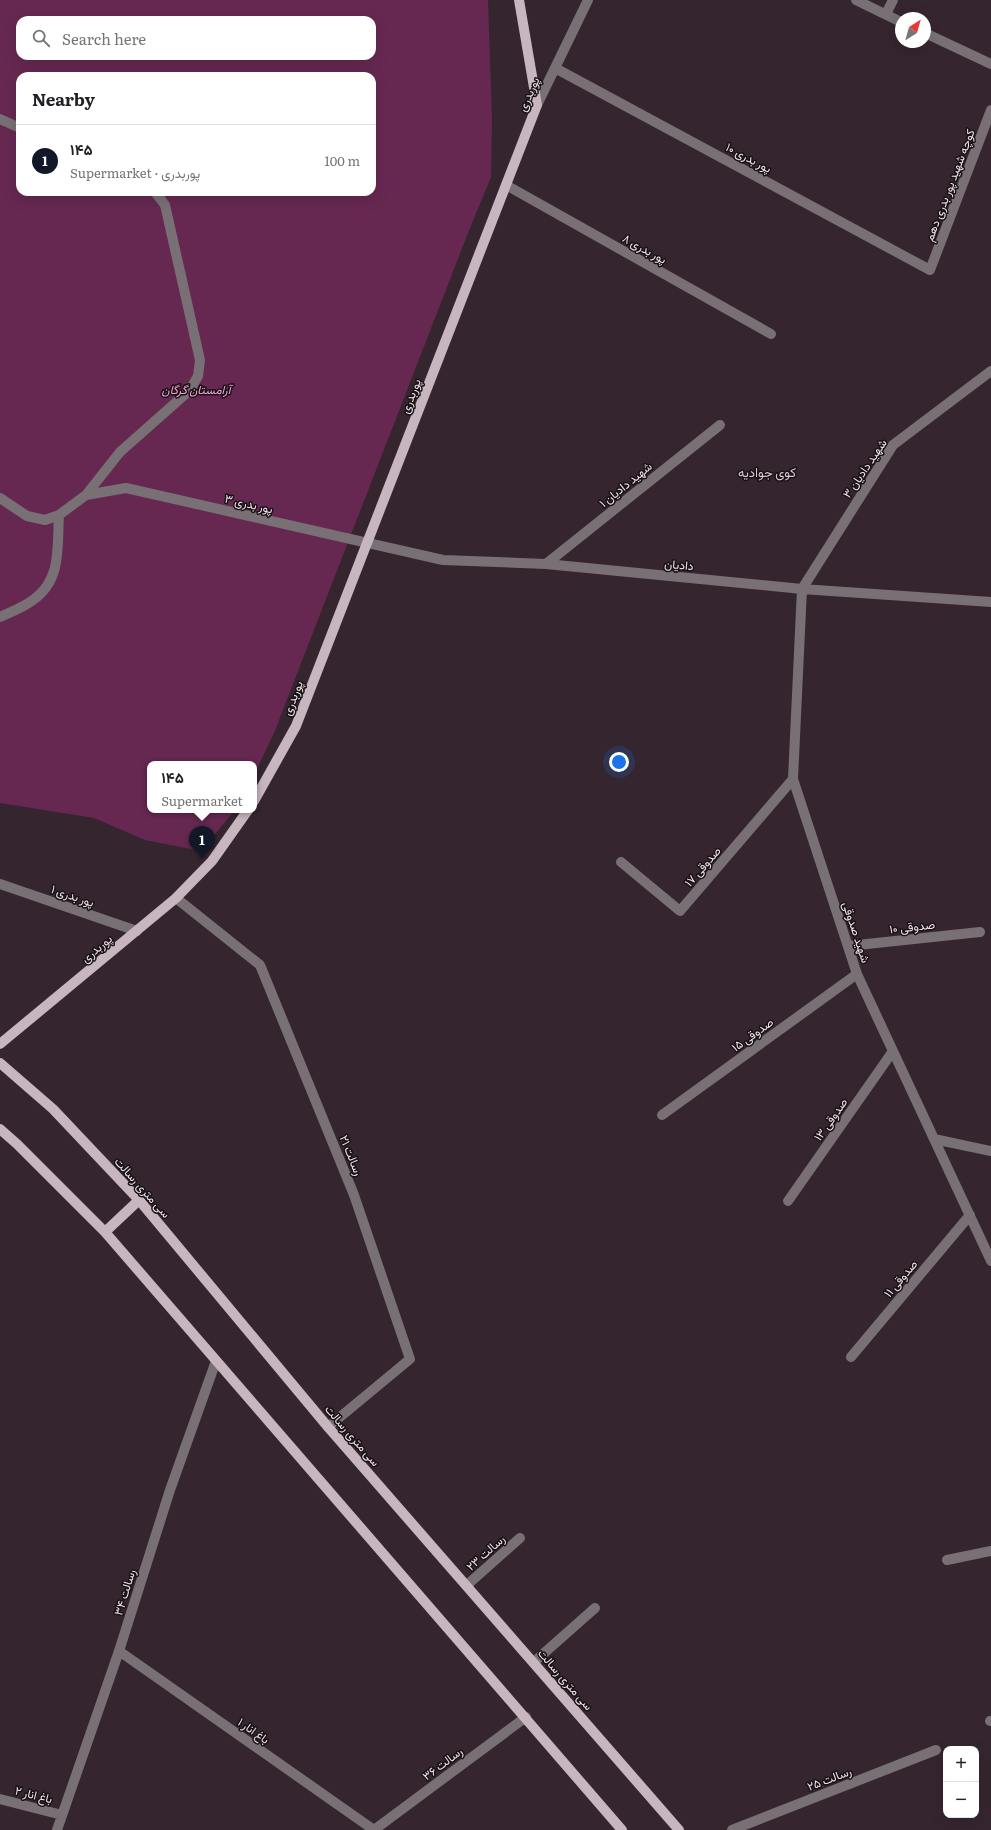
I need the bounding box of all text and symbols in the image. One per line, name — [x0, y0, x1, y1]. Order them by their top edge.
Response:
north arrow — [895, 12, 931, 48]
search box — [16, 16, 376, 60]
icon: search — [30, 27, 52, 49]
text: Search here — [62, 27, 146, 50]
street label: پوربدری — [512, 74, 544, 114]
text: Nearby — [32, 86, 95, 111]
street label: کوچه شهید پور بدری دهم — [919, 126, 979, 244]
text: ۱۴۵ — [70, 137, 93, 160]
street label: پور بدری ۱۰ — [723, 137, 775, 177]
text: 1 — [42, 151, 48, 170]
text: 100 m — [324, 151, 360, 170]
text: Supermarket · پوربدری — [70, 163, 200, 182]
street label: پور بدری ۸ — [620, 228, 670, 268]
street label: پوربدری — [395, 376, 425, 416]
park label: آرامستان گرگان — [162, 380, 234, 398]
street label: ۳ شهید دادیان — [837, 435, 891, 501]
street label: ۱ شهید دادیان — [595, 457, 655, 511]
district label: کوی جوادیه — [738, 462, 796, 481]
street label: پور بدری ۳ — [223, 489, 275, 517]
street label: دادیان — [664, 554, 695, 574]
street label: پوربدری — [277, 678, 307, 718]
your location — [609, 752, 629, 772]
popup — [147, 761, 257, 813]
text: ۱۴۵ — [161, 765, 184, 788]
text: Supermarket — [161, 791, 243, 810]
pin: 1 — [189, 826, 215, 859]
street label: ۱۷ صدوقی — [679, 842, 725, 890]
street label: پور بدری ۱ — [49, 879, 97, 911]
street label: شهید صدوقی — [839, 899, 875, 965]
street label: ۱۰ صدوقی — [888, 915, 936, 937]
street label: پوربدری — [76, 930, 116, 966]
street label: ۱۵ صدوقی — [727, 1013, 777, 1055]
street label: ۱۳ صدوقی — [809, 1094, 851, 1144]
street label: ۲۱ رسالت — [336, 1132, 368, 1178]
street label: سی متری رسالت — [111, 1153, 175, 1221]
street label: ۱۱ صدوقی — [879, 1255, 921, 1301]
street label: سی متری رسالت — [321, 1400, 385, 1470]
street label: رسالت ۲۳ — [462, 1530, 508, 1574]
street label: رسالت ۳۴ — [108, 1567, 140, 1617]
street label: سی متری رسالت — [534, 1644, 598, 1714]
street label: باغ انار ۱ — [234, 1713, 274, 1748]
street label: رسالت ۳۶ — [418, 1742, 466, 1784]
map controls — [943, 1746, 979, 1818]
button: + — [943, 1746, 979, 1782]
street label: ۲۵ رسالت — [804, 1761, 854, 1795]
street label: باغ انار ۲ — [13, 1781, 55, 1808]
button: − — [943, 1782, 979, 1818]

